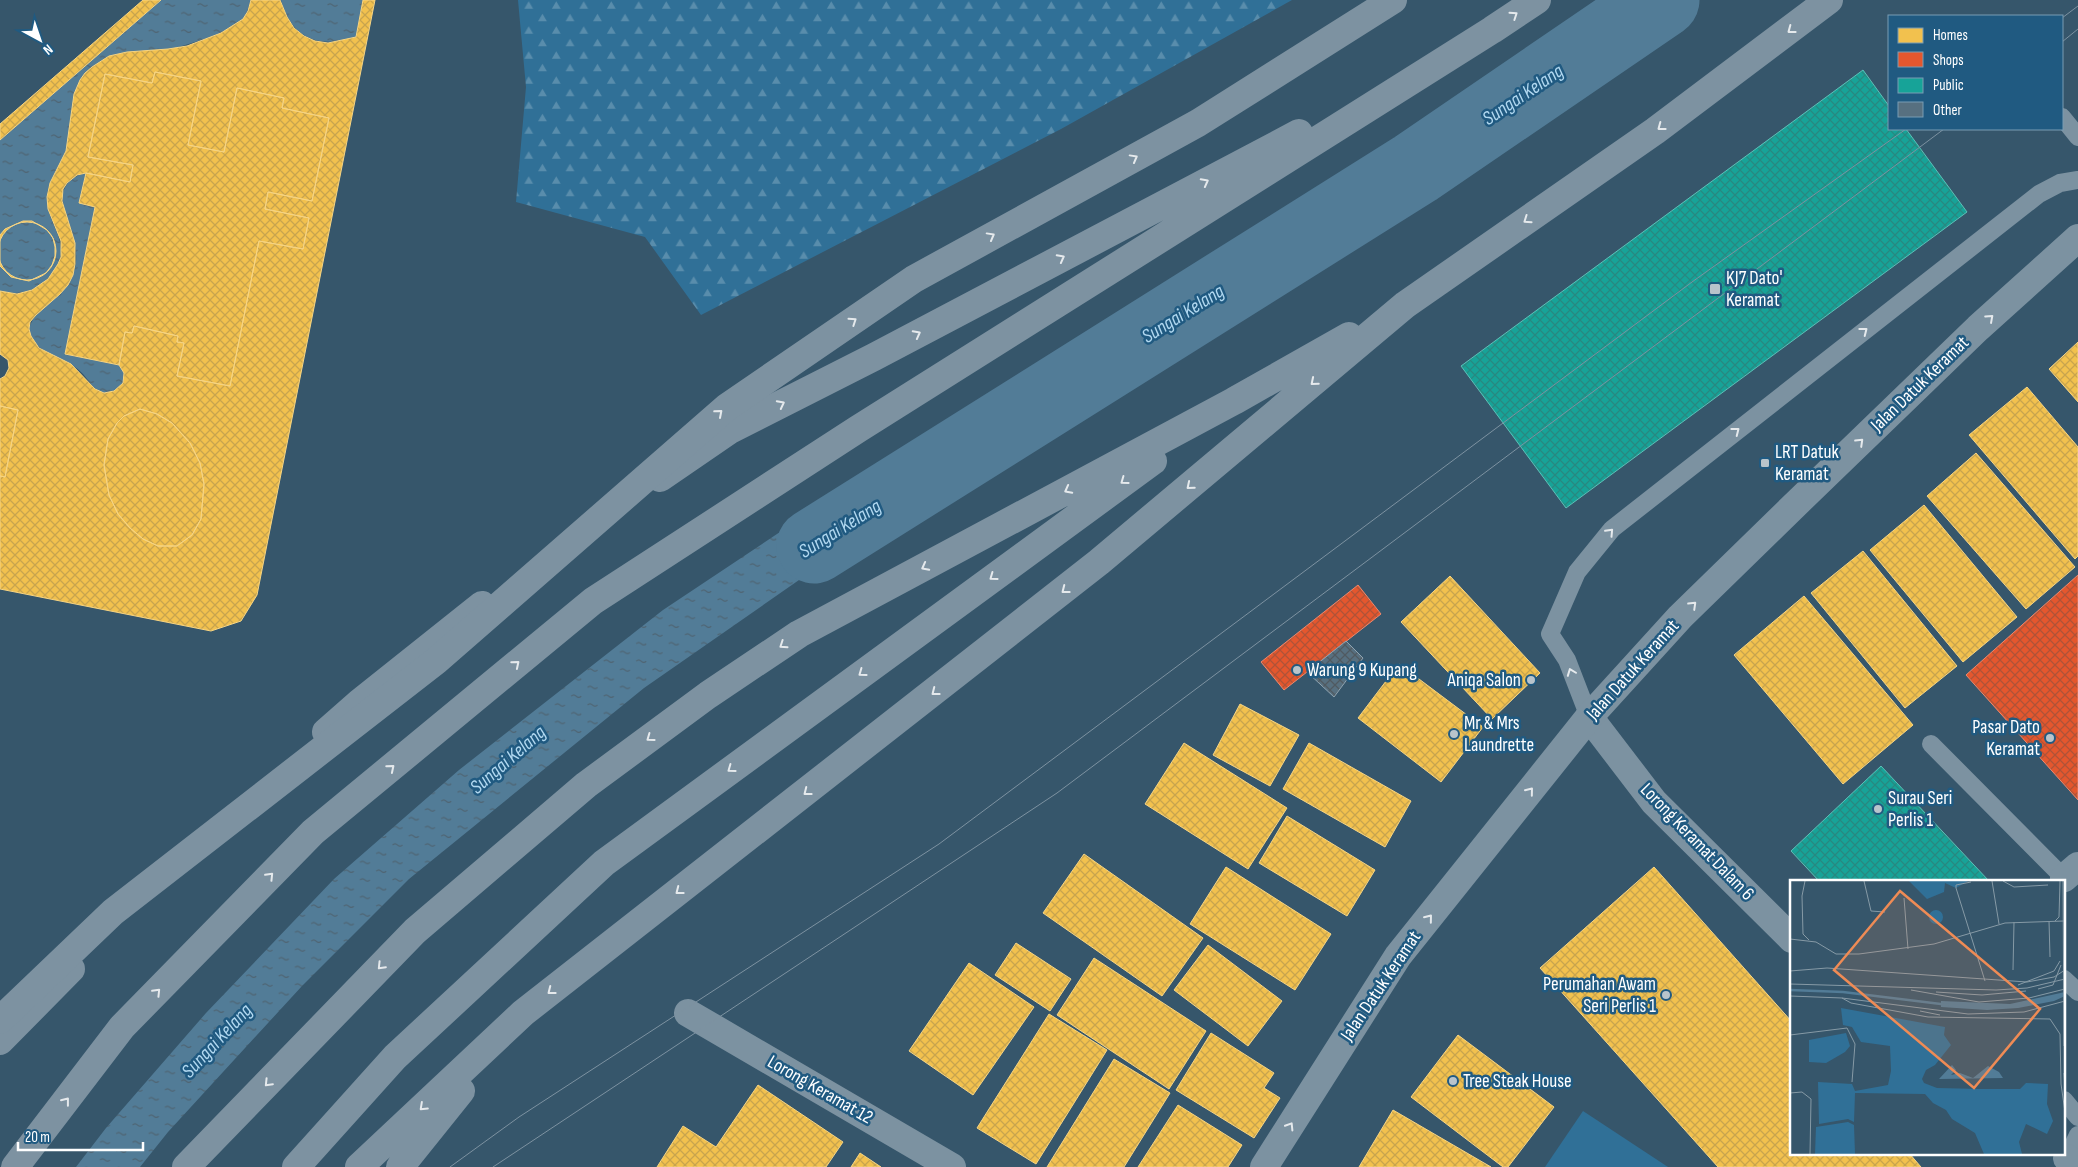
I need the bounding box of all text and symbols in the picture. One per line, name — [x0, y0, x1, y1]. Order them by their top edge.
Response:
one-way arrow — [1509, 12, 1518, 21]
north arrow — [15, 15, 65, 65]
legend — [1888, 15, 2063, 130]
one-way arrow — [1787, 24, 1797, 33]
text: Homes — [1933, 26, 1968, 45]
text: N — [40, 41, 56, 58]
text: Shops — [1933, 51, 1964, 70]
water label: Sungai Kelang — [1478, 59, 1568, 131]
text: Public — [1933, 76, 1964, 95]
text: Other — [1933, 101, 1962, 120]
one-way arrow — [1657, 121, 1667, 130]
one-way arrow — [1128, 154, 1137, 164]
one-way arrow — [1200, 178, 1209, 188]
one-way arrow — [1523, 214, 1533, 223]
one-way arrow — [986, 233, 995, 243]
one-way arrow — [1056, 254, 1065, 264]
place label: KJ7 Dato' Keramat — [1726, 267, 1782, 312]
water label: Sungai Kelang — [1137, 279, 1229, 349]
marker: KJ7 Dato' Keramat — [1708, 282, 1722, 296]
one-way arrow — [1984, 314, 1993, 323]
one-way arrow — [847, 318, 856, 327]
one-way arrow — [1858, 328, 1867, 336]
one-way arrow — [912, 330, 921, 340]
street label: Jalan Datuk Keramat — [1865, 331, 1974, 437]
one-way arrow — [1311, 376, 1320, 385]
one-way arrow — [776, 400, 785, 410]
one-way arrow — [714, 410, 723, 419]
one-way arrow — [1731, 428, 1740, 437]
one-way arrow — [1854, 439, 1863, 448]
place label: LRT Datuk Keramat — [1775, 441, 1840, 486]
marker: LRT Datuk Keramat — [1759, 457, 1771, 469]
one-way arrow — [1121, 475, 1130, 484]
one-way arrow — [1187, 481, 1196, 489]
one-way arrow — [1064, 484, 1073, 494]
water label: Sungai Kelang — [794, 494, 886, 564]
one-way arrow — [1604, 529, 1613, 538]
one-way arrow — [921, 561, 930, 571]
one-way arrow — [990, 571, 999, 580]
one-way arrow — [1062, 584, 1071, 592]
one-way arrow — [1688, 601, 1697, 610]
street label: Jalan Datuk Keramat — [1581, 615, 1684, 726]
one-way arrow — [779, 639, 788, 648]
place label: Warung 9 Kupang — [1307, 659, 1417, 682]
one-way arrow — [510, 662, 519, 670]
marker: Warung 9 Kupang — [1291, 664, 1303, 676]
one-way arrow — [859, 668, 868, 676]
one-way arrow — [1567, 668, 1578, 677]
place label: Aniqa Salon — [1447, 669, 1521, 692]
marker: Aniqa Salon — [1525, 674, 1537, 686]
one-way arrow — [932, 686, 941, 694]
place label: Mr & Mrs Laundrette — [1464, 712, 1534, 757]
place label: Pasar Dato Keramat — [1972, 716, 2040, 761]
water label: Sungai Kelang — [465, 721, 551, 799]
marker: Mr & Mrs Laundrette — [1448, 728, 1460, 740]
marker: Pasar Dato Keramat — [2044, 732, 2056, 744]
one-way arrow — [647, 733, 656, 741]
one-way arrow — [728, 764, 737, 772]
one-way arrow — [385, 765, 394, 774]
street label: Lorong Keramat Dalam 6 — [1635, 779, 1759, 905]
one-way arrow — [804, 786, 813, 794]
place label: Surau Seri Perlis 1 — [1888, 787, 1952, 832]
one-way arrow — [1525, 788, 1533, 797]
marker: Surau Seri Perlis 1 — [1872, 803, 1884, 815]
one-way arrow — [264, 873, 273, 882]
inset map — [1790, 880, 2066, 1154]
one-way arrow — [676, 886, 685, 894]
one-way arrow — [1423, 915, 1431, 924]
street label: Jalan Datuk Keramat — [1335, 927, 1426, 1046]
one-way arrow — [378, 961, 387, 970]
place label: Perumahan Awam Seri Perlis 1 — [1543, 973, 1656, 1018]
one-way arrow — [548, 986, 557, 994]
one-way arrow — [151, 989, 160, 998]
marker: Perumahan Awam Seri Perlis 1 — [1660, 989, 1672, 1001]
water label: Sungai Kelang — [177, 999, 257, 1083]
street label: Lorong Keramat 12 — [763, 1051, 877, 1129]
place label: Tree Steak House — [1463, 1070, 1572, 1093]
marker: Tree Steak House — [1447, 1075, 1459, 1087]
one-way arrow — [264, 1077, 273, 1086]
one-way arrow — [60, 1098, 68, 1107]
one-way arrow — [420, 1101, 429, 1110]
scale bar — [18, 1120, 142, 1152]
one-way arrow — [1284, 1122, 1294, 1131]
text: 20 m — [25, 1128, 50, 1147]

